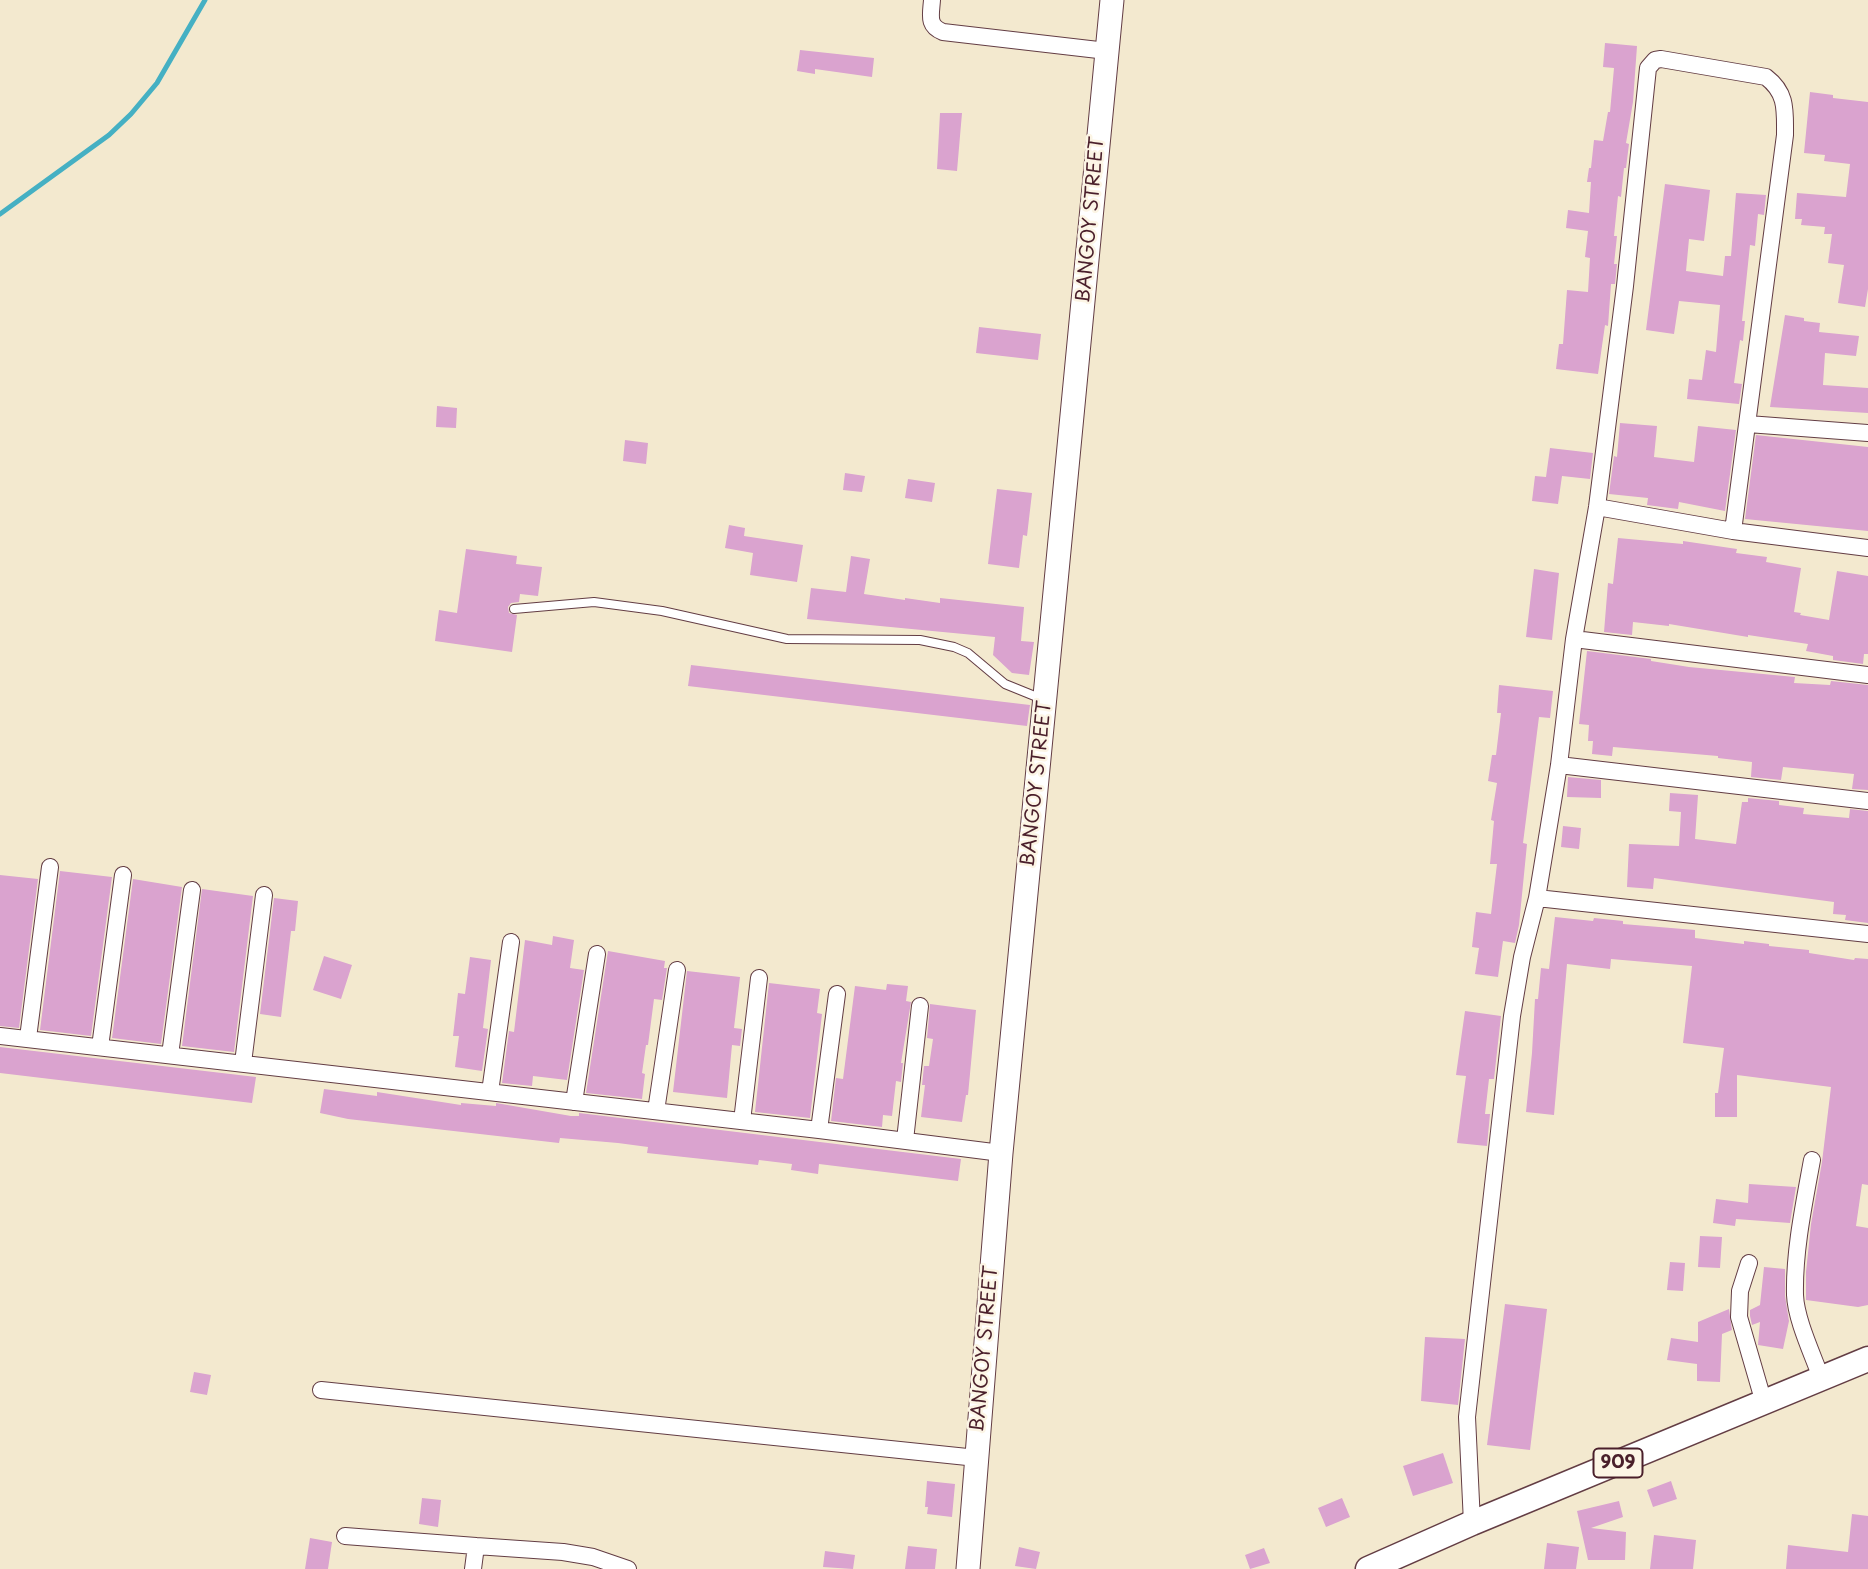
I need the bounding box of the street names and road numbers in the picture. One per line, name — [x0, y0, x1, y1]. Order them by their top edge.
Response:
street label: BANGOY STREET — [1072, 136, 1110, 304]
street label: BANGOY STREET — [1017, 700, 1057, 868]
street label: BANGOY STREET — [966, 1265, 1004, 1433]
road number: 909 — [1594, 1448, 1642, 1478]

